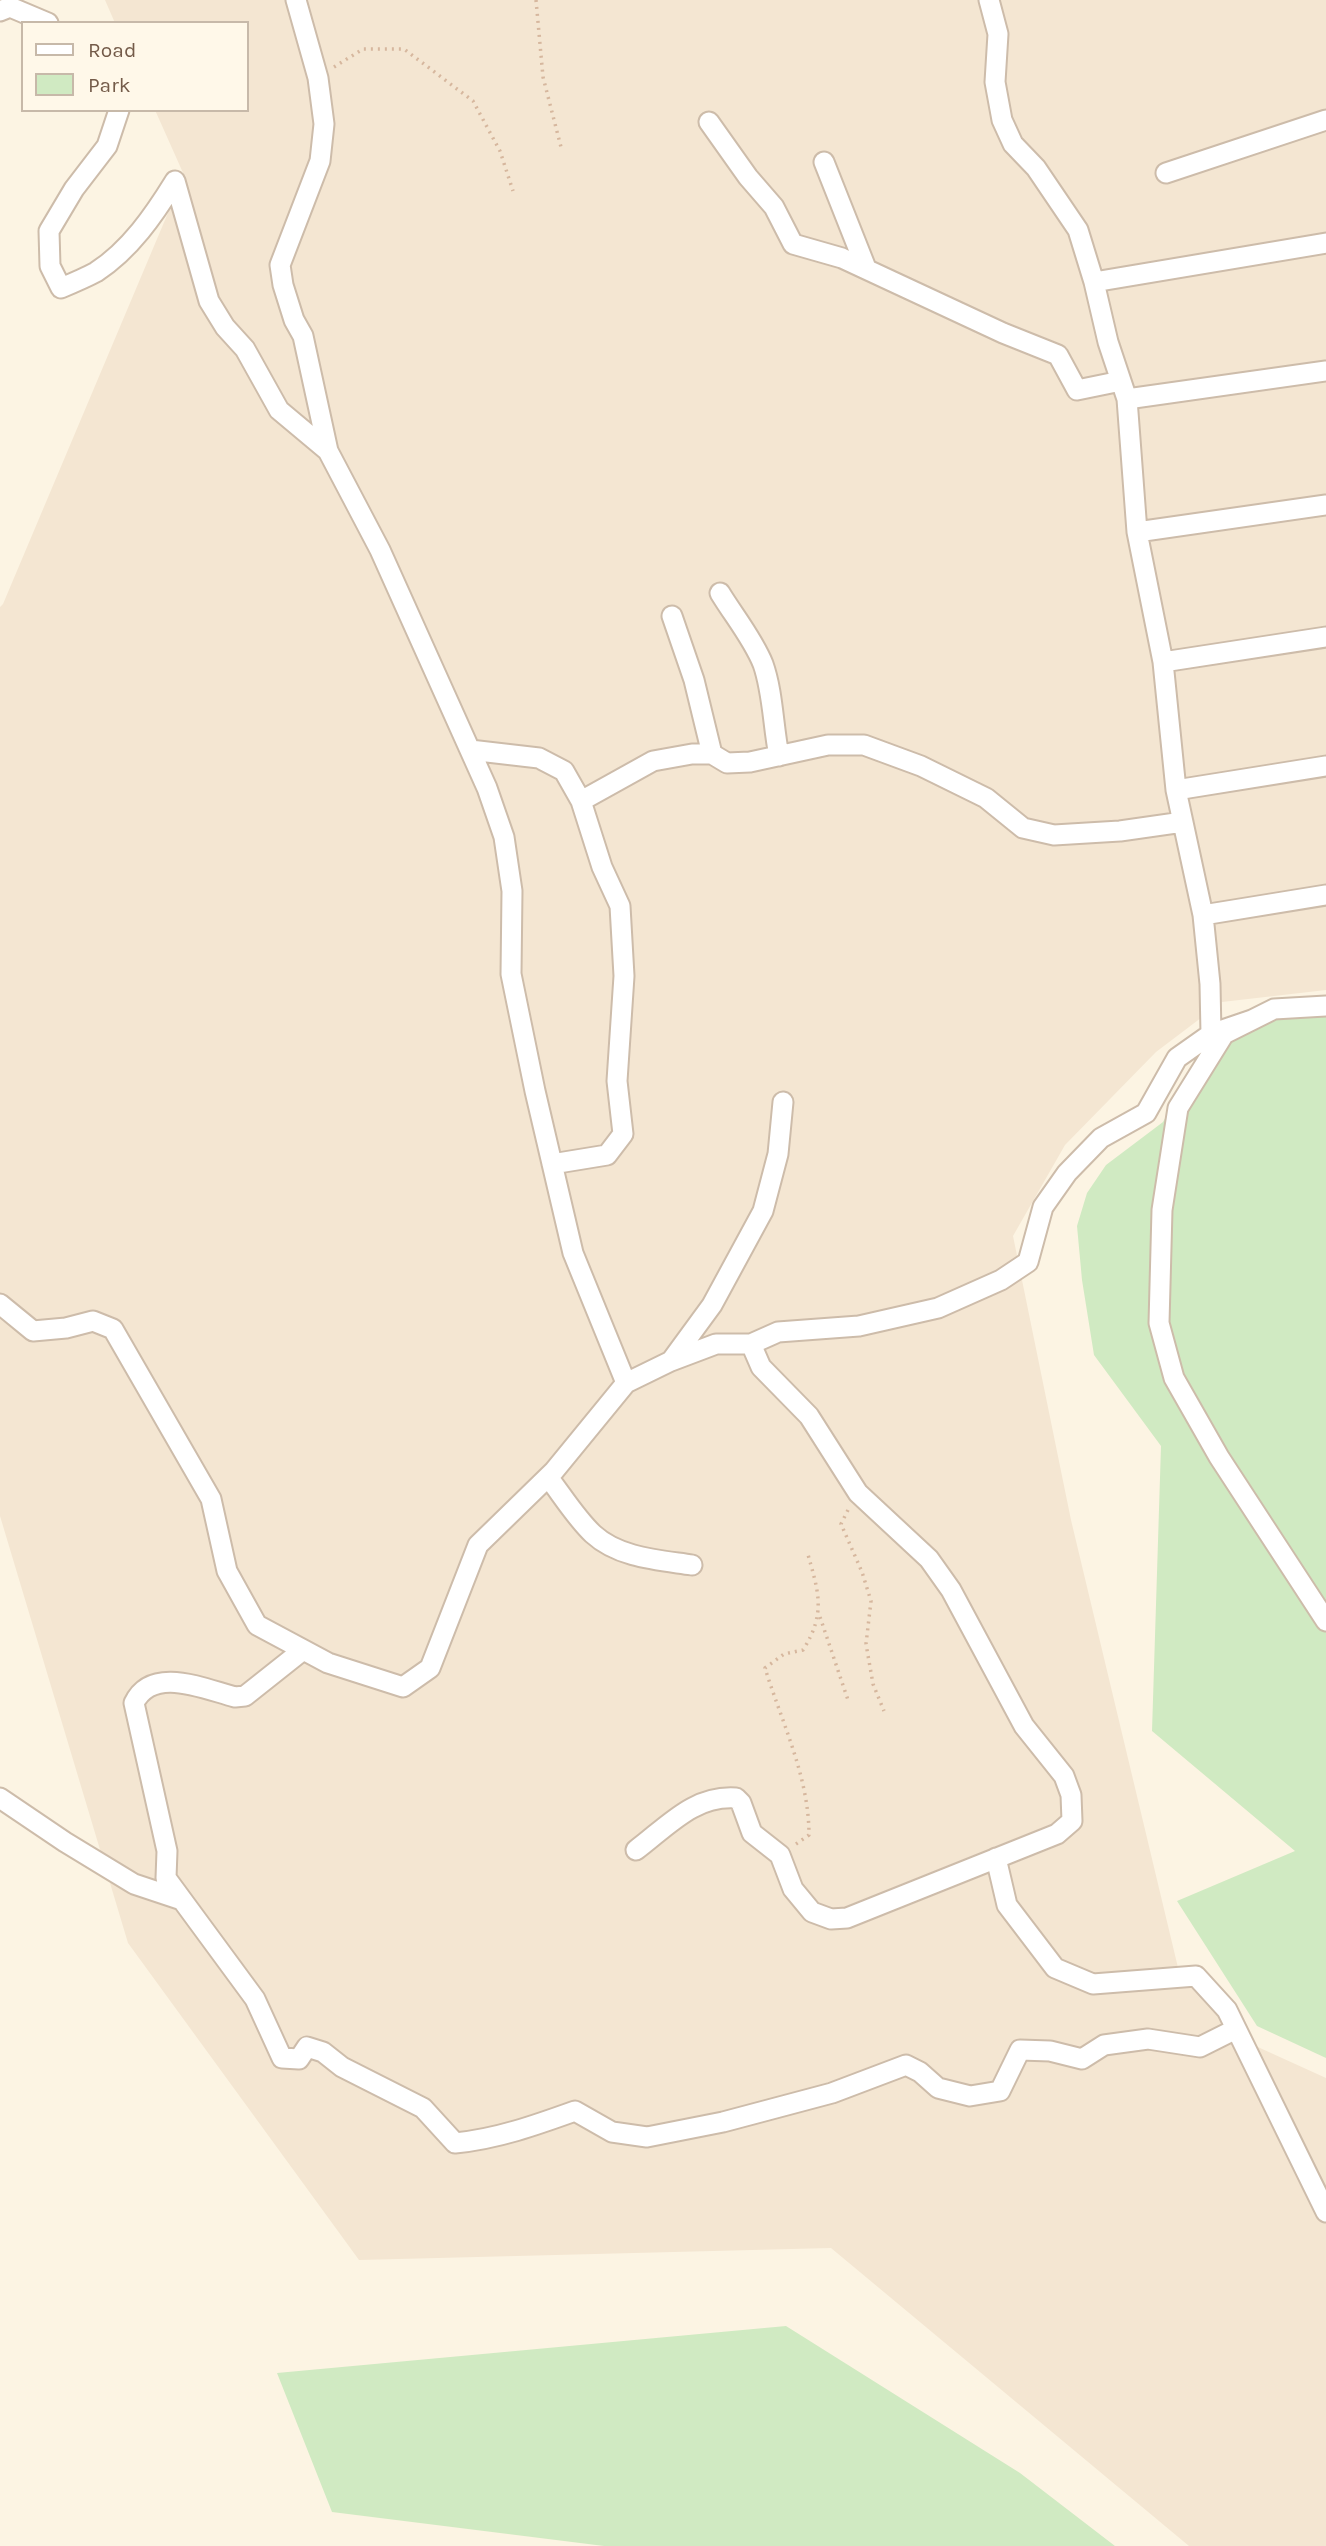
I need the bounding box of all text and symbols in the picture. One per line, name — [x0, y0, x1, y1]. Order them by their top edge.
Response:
legend — [21, 21, 248, 112]
text: Road — [88, 38, 136, 62]
text: Park — [88, 73, 131, 97]

